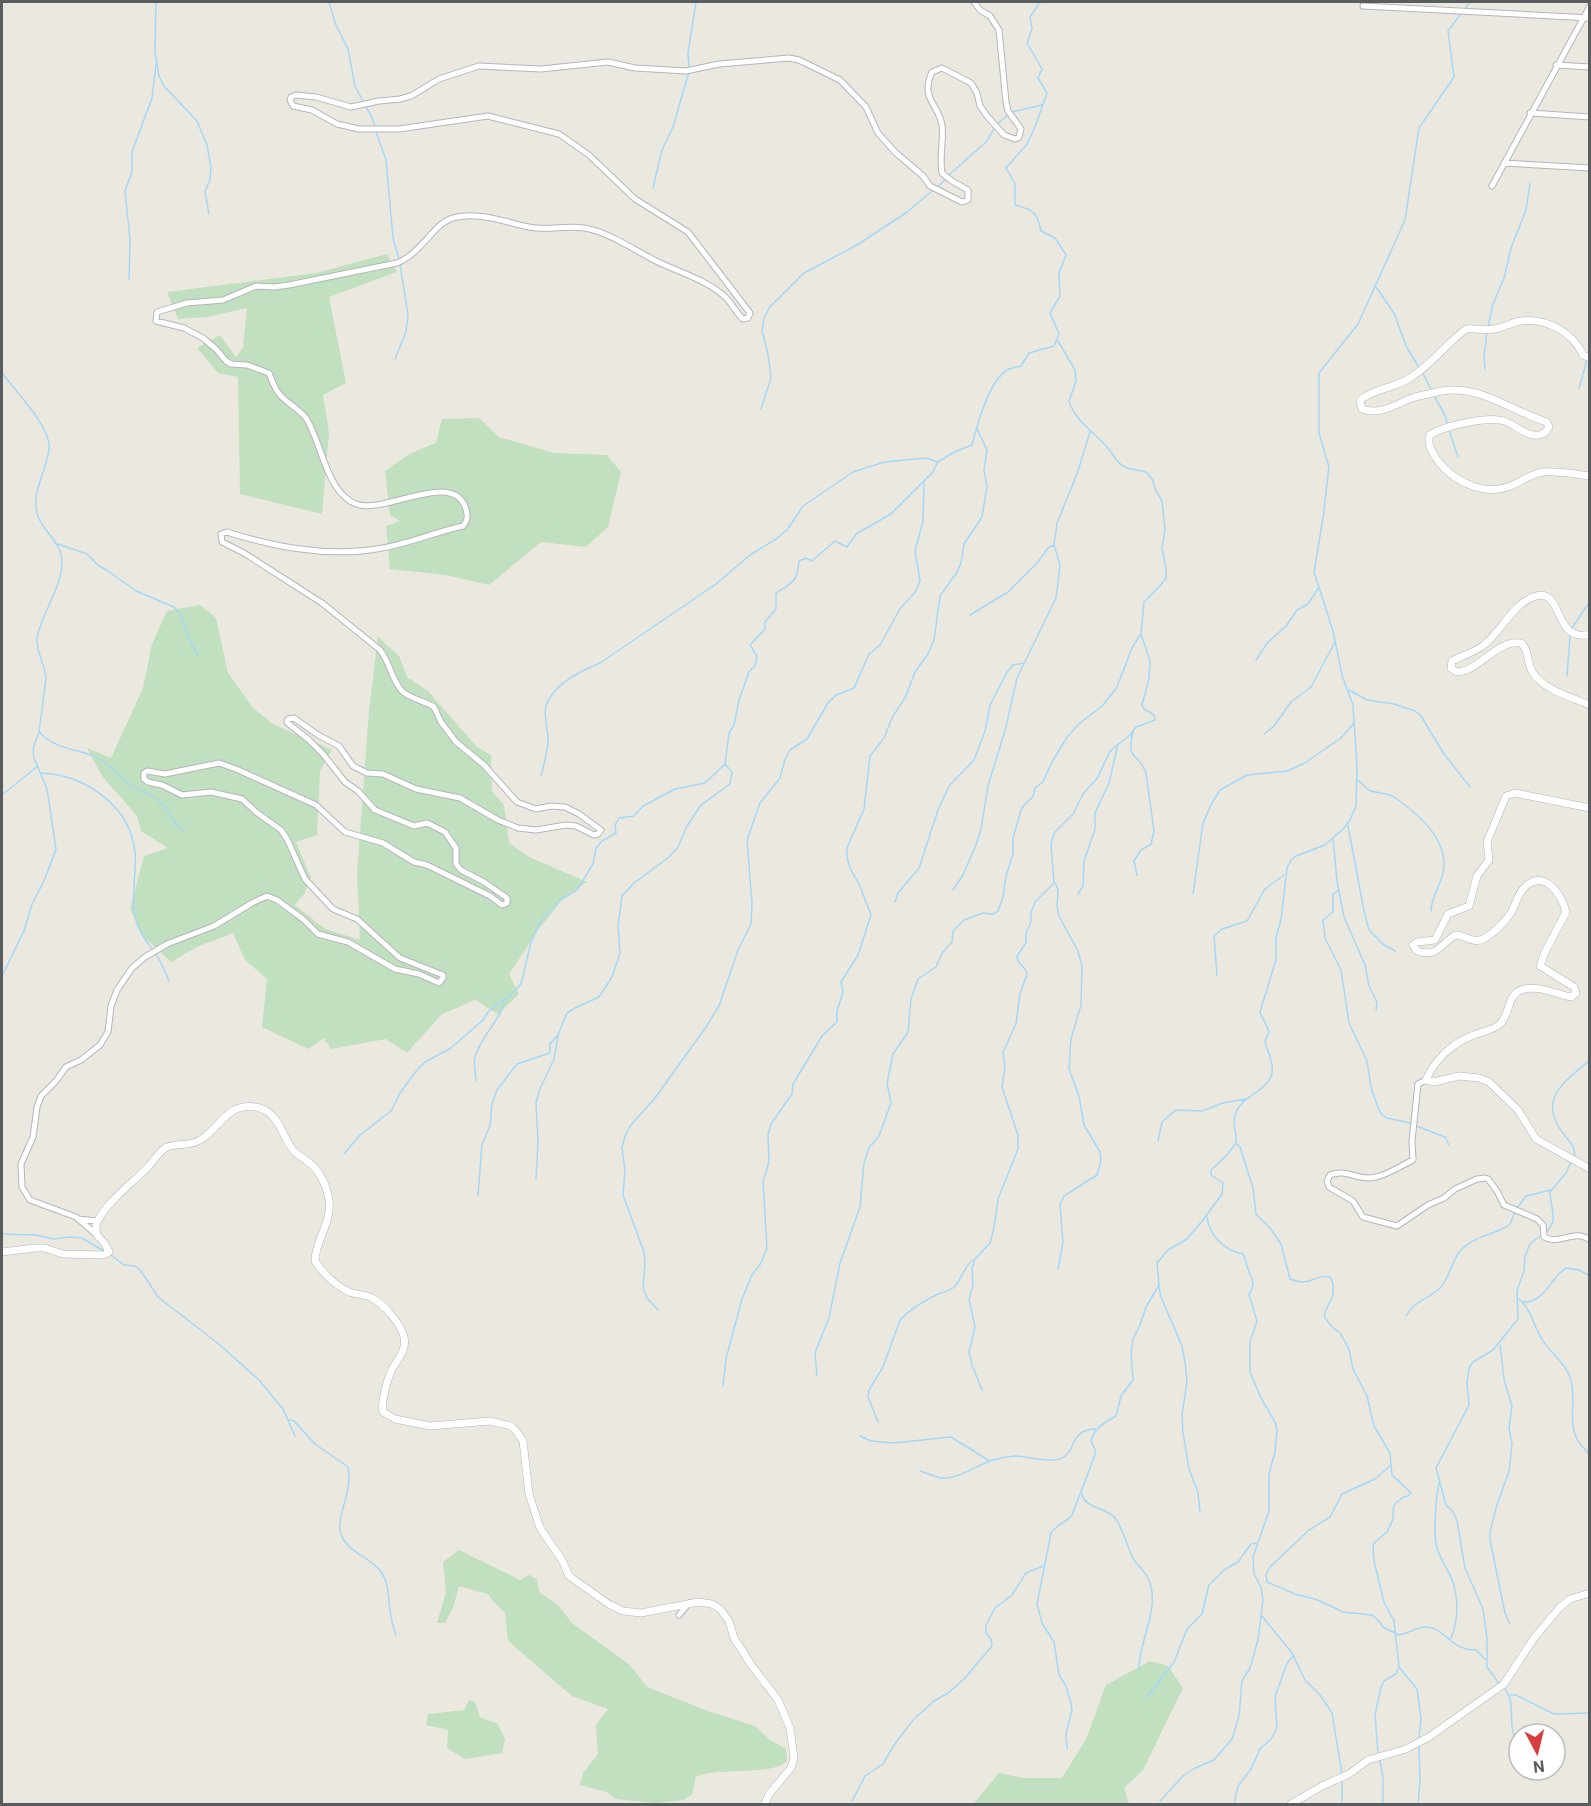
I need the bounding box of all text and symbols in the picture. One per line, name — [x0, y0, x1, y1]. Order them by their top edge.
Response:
north arrow — [1507, 1722, 1567, 1782]
text: N — [1532, 1756, 1546, 1777]

